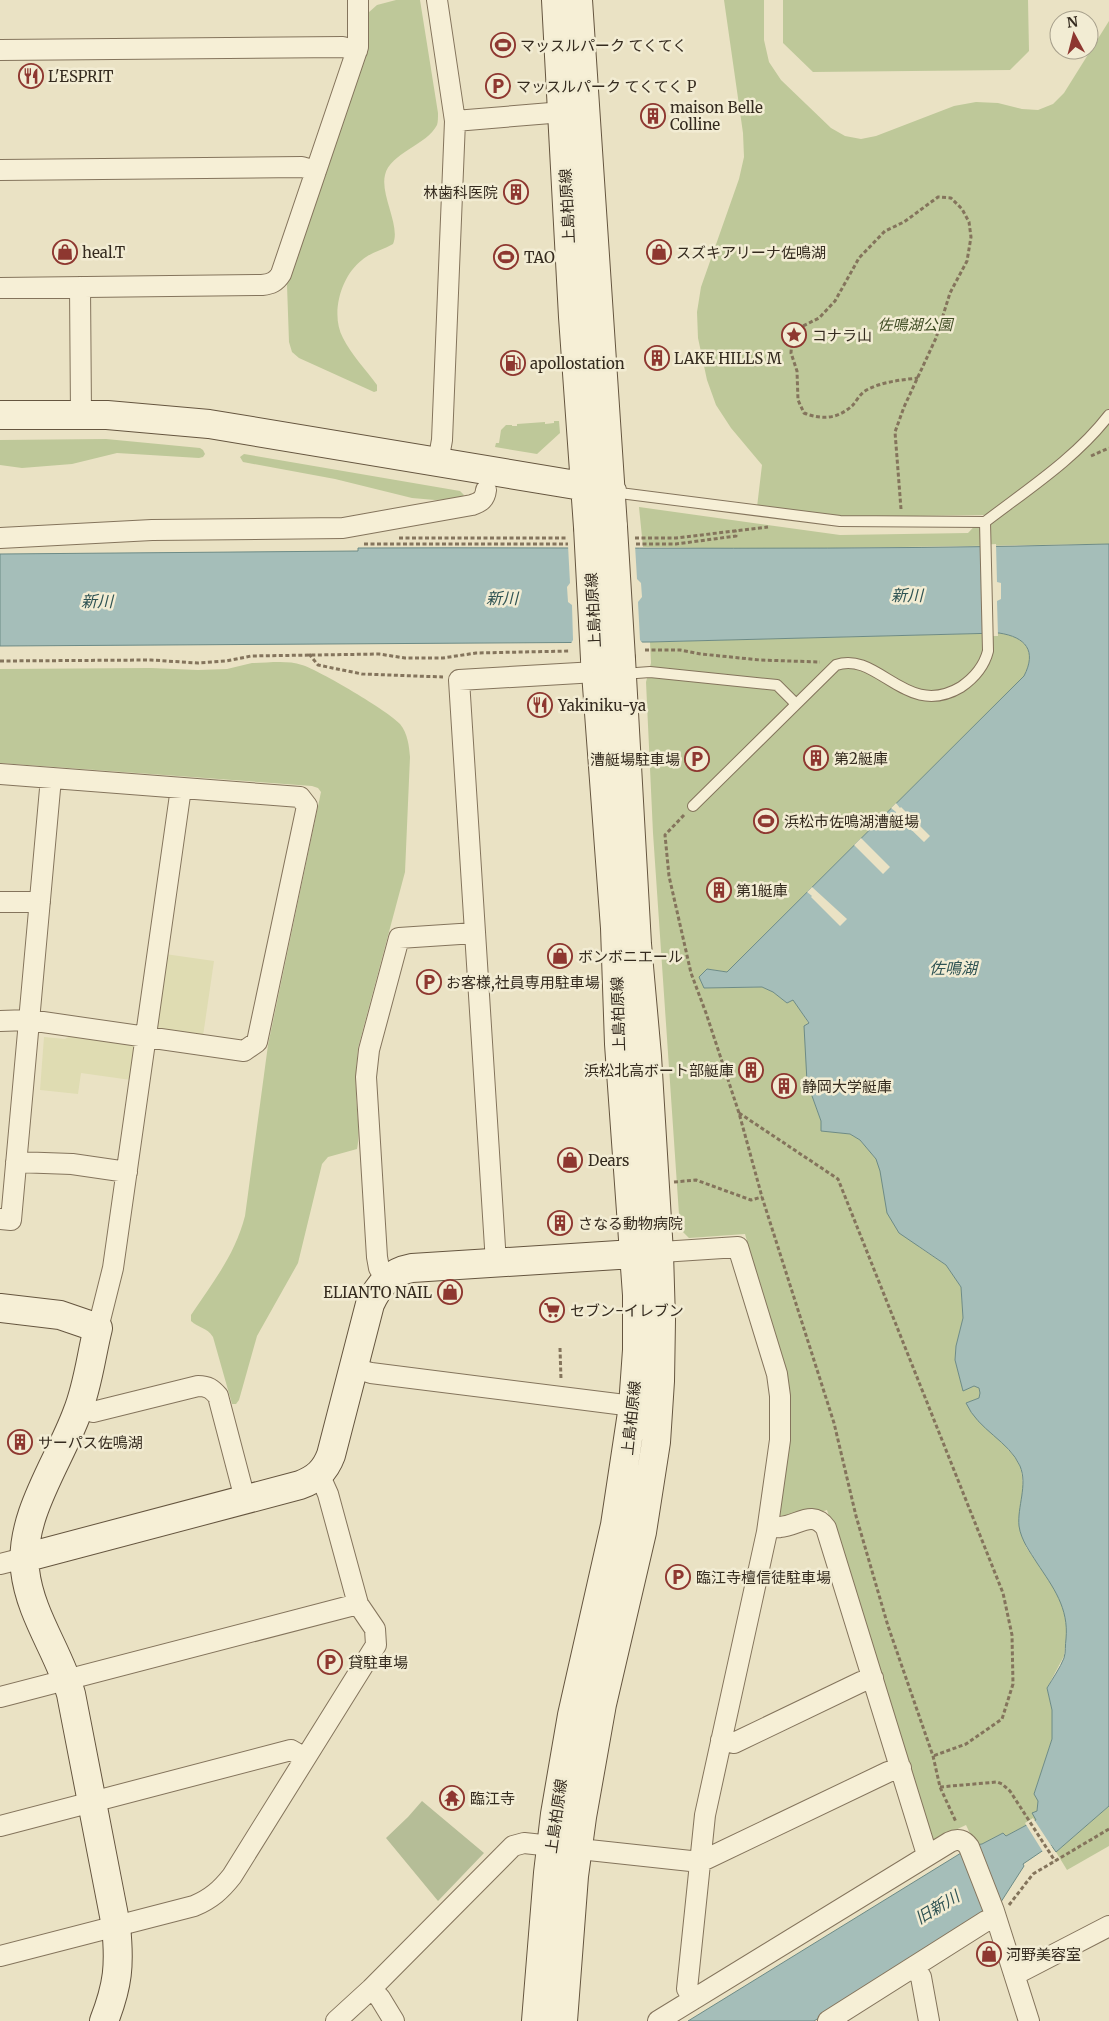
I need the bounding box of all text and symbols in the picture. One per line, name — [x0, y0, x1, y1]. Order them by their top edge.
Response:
north arrow — [1049, 10, 1099, 60]
text: N — [1066, 12, 1079, 32]
sports icon: マッスルパーク てくてく — [490, 32, 516, 58]
place label: マッスルパーク てくてく — [520, 36, 687, 55]
restaurant icon: L'ESPRIT — [18, 63, 44, 89]
place label: L'ESPRIT — [48, 67, 114, 86]
parking icon: マッスルパーク てくてく P — [485, 73, 511, 99]
place label: マッスルパーク てくてく P — [516, 77, 697, 96]
place label: maison Belle Colline — [670, 98, 763, 134]
building icon: maison Belle Colline — [640, 103, 666, 129]
street label: 上島柏原線 — [556, 168, 578, 244]
building icon: 林歯科医院 — [503, 179, 529, 205]
place label: 林歯科医院 — [423, 183, 498, 202]
shop icon: heal.T — [52, 239, 78, 265]
shop icon: スズキアリーナ佐鳴湖 — [646, 239, 672, 265]
place label: heal.T — [82, 243, 126, 262]
place label: スズキアリーナ佐鳴湖 — [676, 243, 826, 262]
sports icon: TAO — [493, 244, 519, 270]
place label: TAO — [524, 248, 555, 267]
park label: 佐鳴湖公園 — [877, 315, 954, 334]
place icon: コナラ山 — [781, 322, 807, 348]
place label: コナラ山 — [812, 326, 872, 345]
building icon: LAKE HILLS M — [644, 345, 670, 371]
place label: LAKE HILLS M — [674, 349, 782, 368]
fuel station icon: apollostation — [500, 350, 526, 376]
place label: apollostation — [530, 354, 625, 373]
street label: 上島柏原線 — [582, 572, 604, 648]
water label: 新川 — [891, 585, 925, 605]
water label: 新川 — [486, 588, 520, 608]
water label: 新川 — [81, 591, 115, 611]
restaurant icon: Yakiniku-ya — [527, 692, 553, 718]
place label: Yakiniku-ya — [557, 696, 646, 715]
building icon: 第2艇庫 — [803, 745, 829, 771]
parking icon: 漕艇場駐車場 — [684, 746, 710, 772]
place label: 第2艇庫 — [834, 749, 888, 768]
place label: 漕艇場駐車場 — [590, 750, 680, 769]
sports icon: 浜松市佐鳴湖漕艇場 — [753, 808, 779, 834]
place label: 浜松市佐鳴湖漕艇場 — [784, 812, 919, 831]
building icon: 第1艇庫 — [706, 877, 732, 903]
place label: 第1艇庫 — [736, 881, 788, 900]
shop icon: ボンボニエール — [547, 943, 573, 969]
place label: ボンボニエール — [578, 947, 683, 966]
water label: 佐鳴湖 — [929, 958, 980, 978]
parking icon: お客様,社員専用駐車場 — [416, 969, 442, 995]
place label: お客様,社員専用駐車場 — [446, 973, 600, 992]
street label: 上島柏原線 — [607, 976, 629, 1052]
building icon: 浜松北高ボート部艇庫 — [738, 1057, 764, 1083]
place label: 浜松北高ボート部艇庫 — [584, 1061, 734, 1080]
building icon: 静岡大学艇庫 — [771, 1073, 797, 1099]
place label: 静岡大学艇庫 — [802, 1077, 892, 1096]
shop icon: Dears — [557, 1147, 583, 1173]
place label: Dears — [588, 1151, 629, 1170]
building icon: さなる動物病院 — [547, 1210, 573, 1236]
place label: さなる動物病院 — [578, 1214, 683, 1233]
shop icon: ELIANTO NAIL — [437, 1279, 463, 1305]
place label: ELIANTO NAIL — [323, 1283, 433, 1302]
supermarket icon: セブン-イレブン — [539, 1297, 565, 1323]
place label: セブン-イレブン — [570, 1301, 684, 1320]
street label: 上島柏原線 — [618, 1380, 644, 1456]
building icon: サーパス佐鳴湖 — [7, 1429, 33, 1455]
place label: サーパス佐鳴湖 — [38, 1433, 143, 1452]
parking icon: 臨江寺檀信徒駐車場 — [665, 1564, 691, 1590]
place label: 臨江寺檀信徒駐車場 — [696, 1568, 831, 1587]
parking icon: 貸駐車場 — [317, 1649, 343, 1675]
place label: 貸駐車場 — [348, 1653, 408, 1672]
street label: 上島柏原線 — [541, 1778, 571, 1854]
temple icon: 臨江寺 — [439, 1785, 465, 1811]
place label: 臨江寺 — [470, 1789, 515, 1808]
water label: 旧新川 — [911, 1885, 964, 1928]
shop icon: 河野美容室 — [976, 1941, 1002, 1967]
place label: 河野美容室 — [1006, 1945, 1081, 1964]

